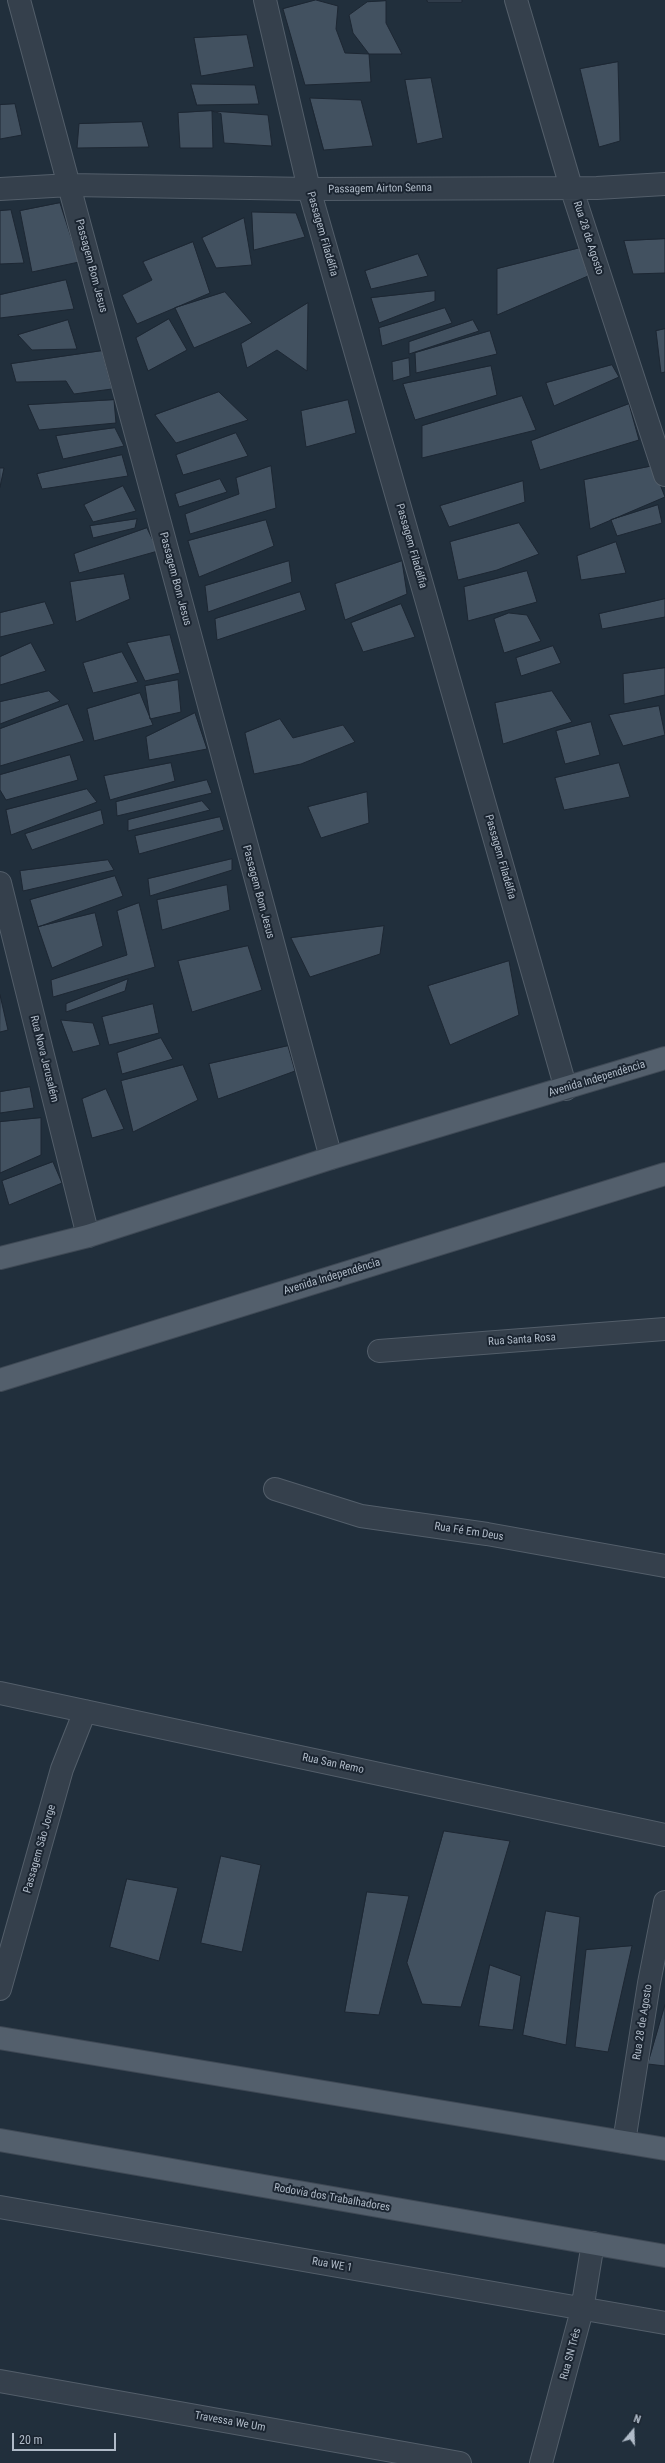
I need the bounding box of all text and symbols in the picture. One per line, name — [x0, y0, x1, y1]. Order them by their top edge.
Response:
street label: Passagem Airton Senna — [328, 181, 432, 197]
street label: Passagem Filadélfia — [304, 190, 340, 278]
street label: Rua 28 de Agosto — [570, 200, 606, 276]
street label: Passagem Bom Jesus — [72, 218, 110, 314]
street label: Passagem Filadélfia — [393, 502, 429, 590]
street label: Passagem Bom Jesus — [156, 531, 194, 627]
street label: Passagem Filadélfia — [482, 813, 518, 901]
street label: Passagem Bom Jesus — [239, 844, 277, 940]
street label: Rua Nova Jerusalém — [27, 1014, 61, 1104]
street label: Avenida Independência — [547, 1058, 647, 1100]
street label: Avenida Independência — [282, 1256, 382, 1298]
street label: Rua Santa Rosa — [488, 1331, 556, 1349]
street label: Rua Fé Em Deus — [433, 1520, 505, 1544]
street label: Rua San Remo — [301, 1751, 365, 1777]
street label: Passagem São Jorge — [21, 1803, 59, 1895]
street label: Rua 28 de Agosto — [631, 1983, 655, 2061]
street label: Rodovia dos Trabalhadores — [273, 2181, 391, 2215]
street label: Rua WE 1 — [311, 2255, 353, 2275]
street label: Rua SN Três — [558, 2327, 584, 2381]
street label: Travessa We Um — [194, 2409, 266, 2435]
north arrow — [613, 2411, 653, 2451]
text: N — [632, 2412, 642, 2426]
scale bar — [14, 2425, 118, 2451]
text: 20 m — [19, 2433, 43, 2447]

